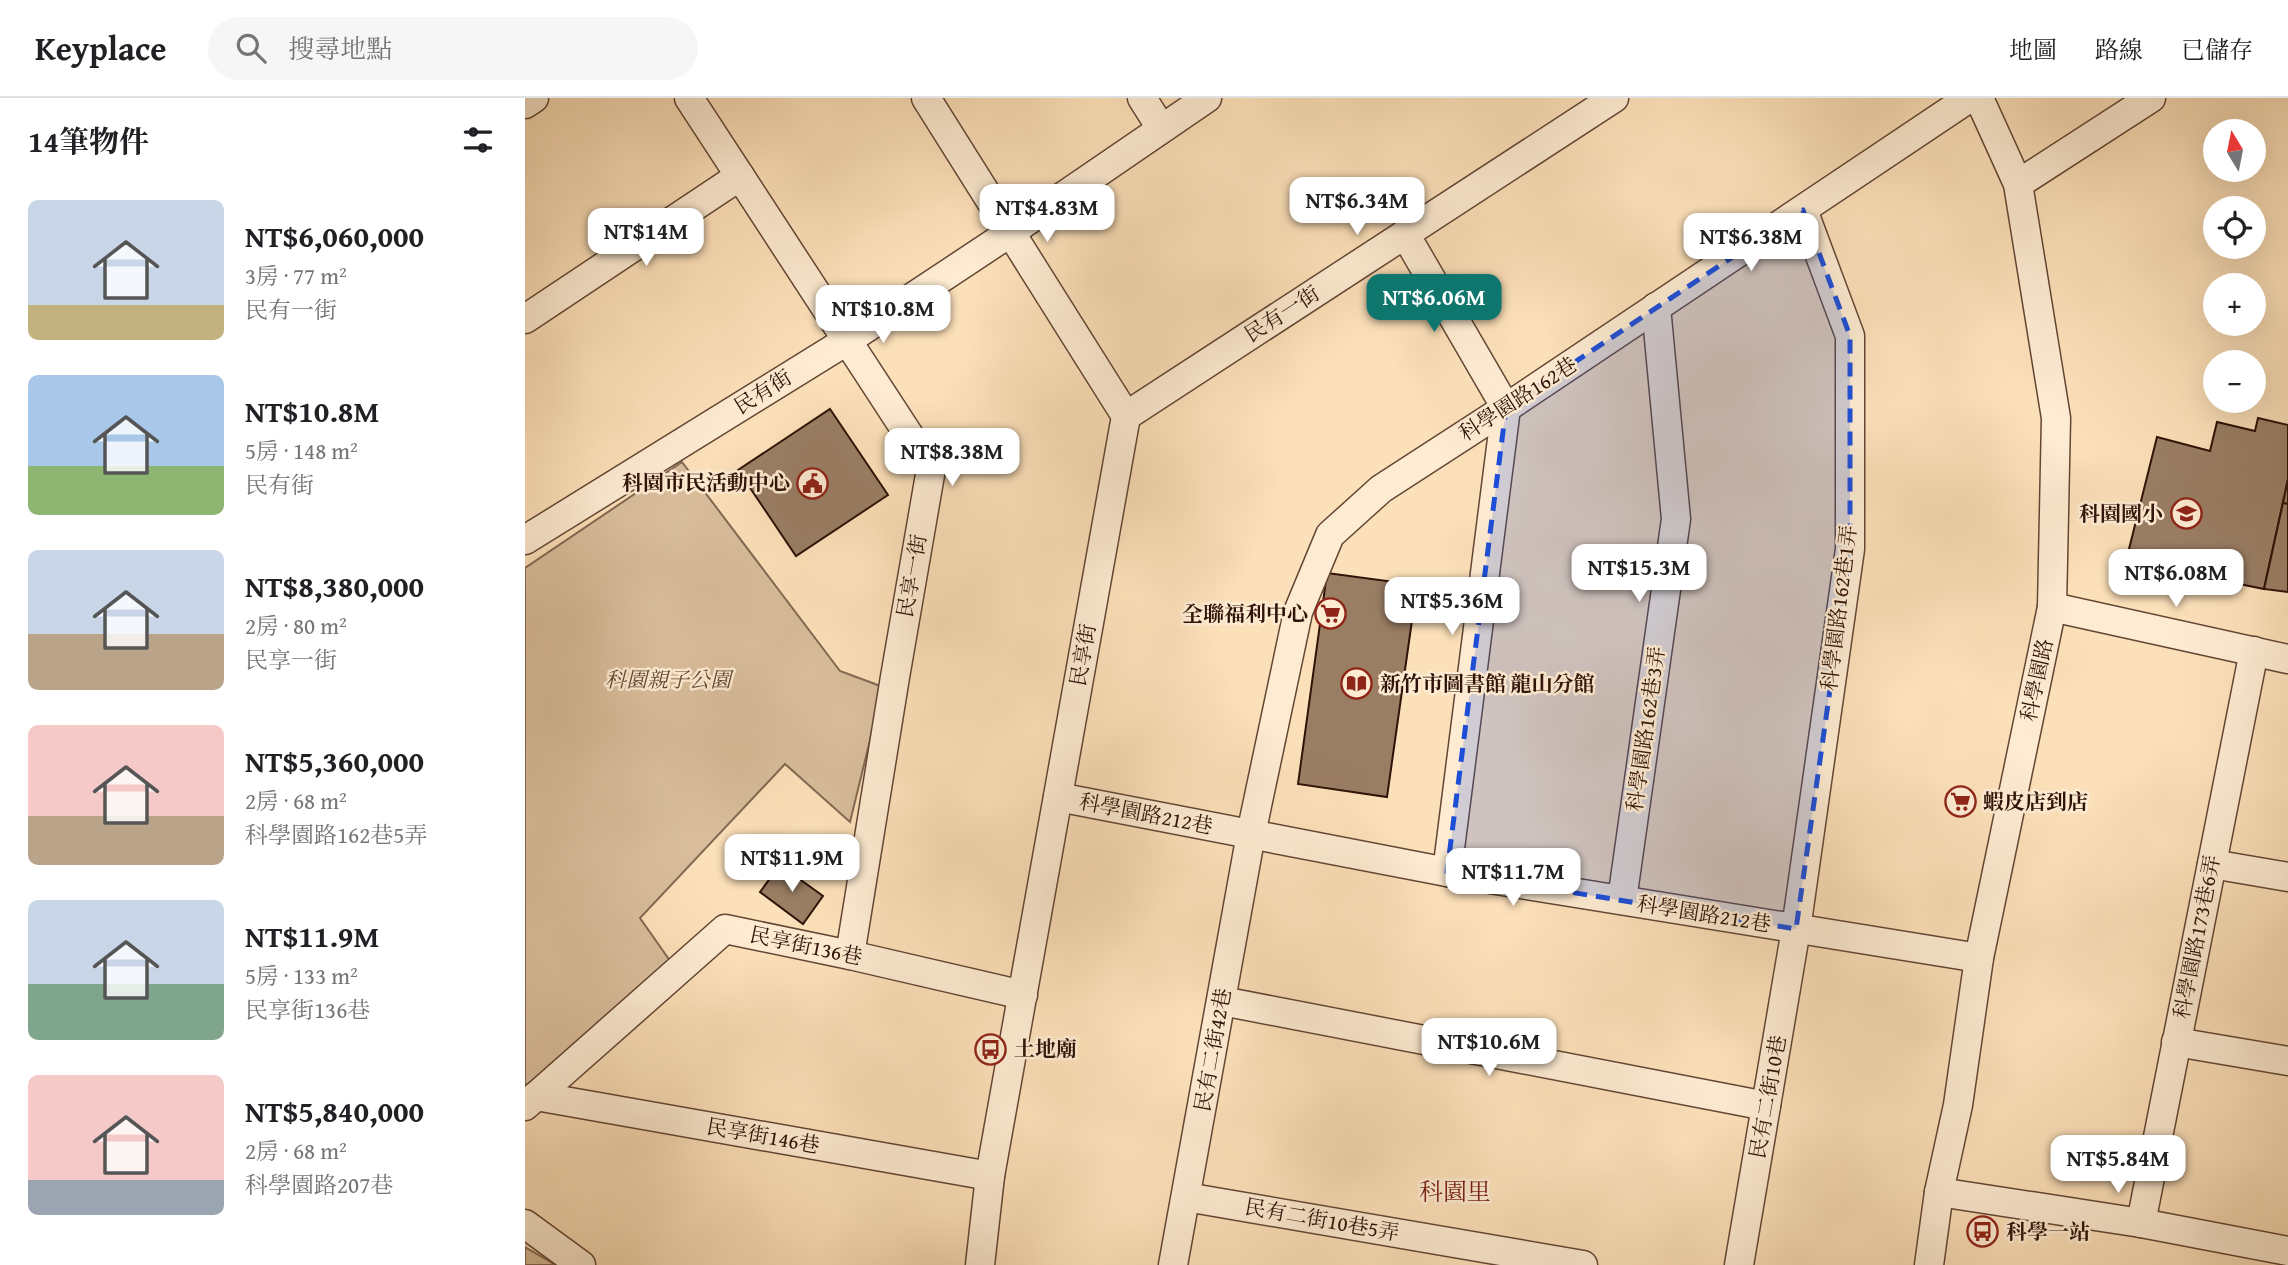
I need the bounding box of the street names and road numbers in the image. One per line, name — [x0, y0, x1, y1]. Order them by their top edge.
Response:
street label: 民有一街 — [1238, 278, 1325, 349]
street label: 科學園路162巷 — [1453, 349, 1583, 448]
street label: 民有街 — [728, 362, 798, 421]
street label: 科學園路162巷1弄 — [1813, 523, 1864, 692]
street label: 民享一街 — [889, 532, 934, 620]
street label: 民享街 — [1062, 621, 1103, 689]
street label: 科學園路 — [2013, 636, 2060, 724]
street label: 科學園路162巷3弄 — [1619, 644, 1672, 814]
street label: 科學園路212巷 — [1077, 785, 1215, 842]
street label: 科學園路173巷6弄 — [2165, 852, 2228, 1022]
street label: 科學園路212巷 — [1635, 888, 1773, 939]
street label: 民享街136巷 — [747, 918, 865, 973]
street label: 民有二街42巷 — [1186, 986, 1239, 1114]
street label: 民有二街10巷 — [1741, 1033, 1794, 1161]
street label: 民享街146巷 — [704, 1110, 822, 1161]
street label: 民有二街10巷5弄 — [1242, 1191, 1402, 1248]

